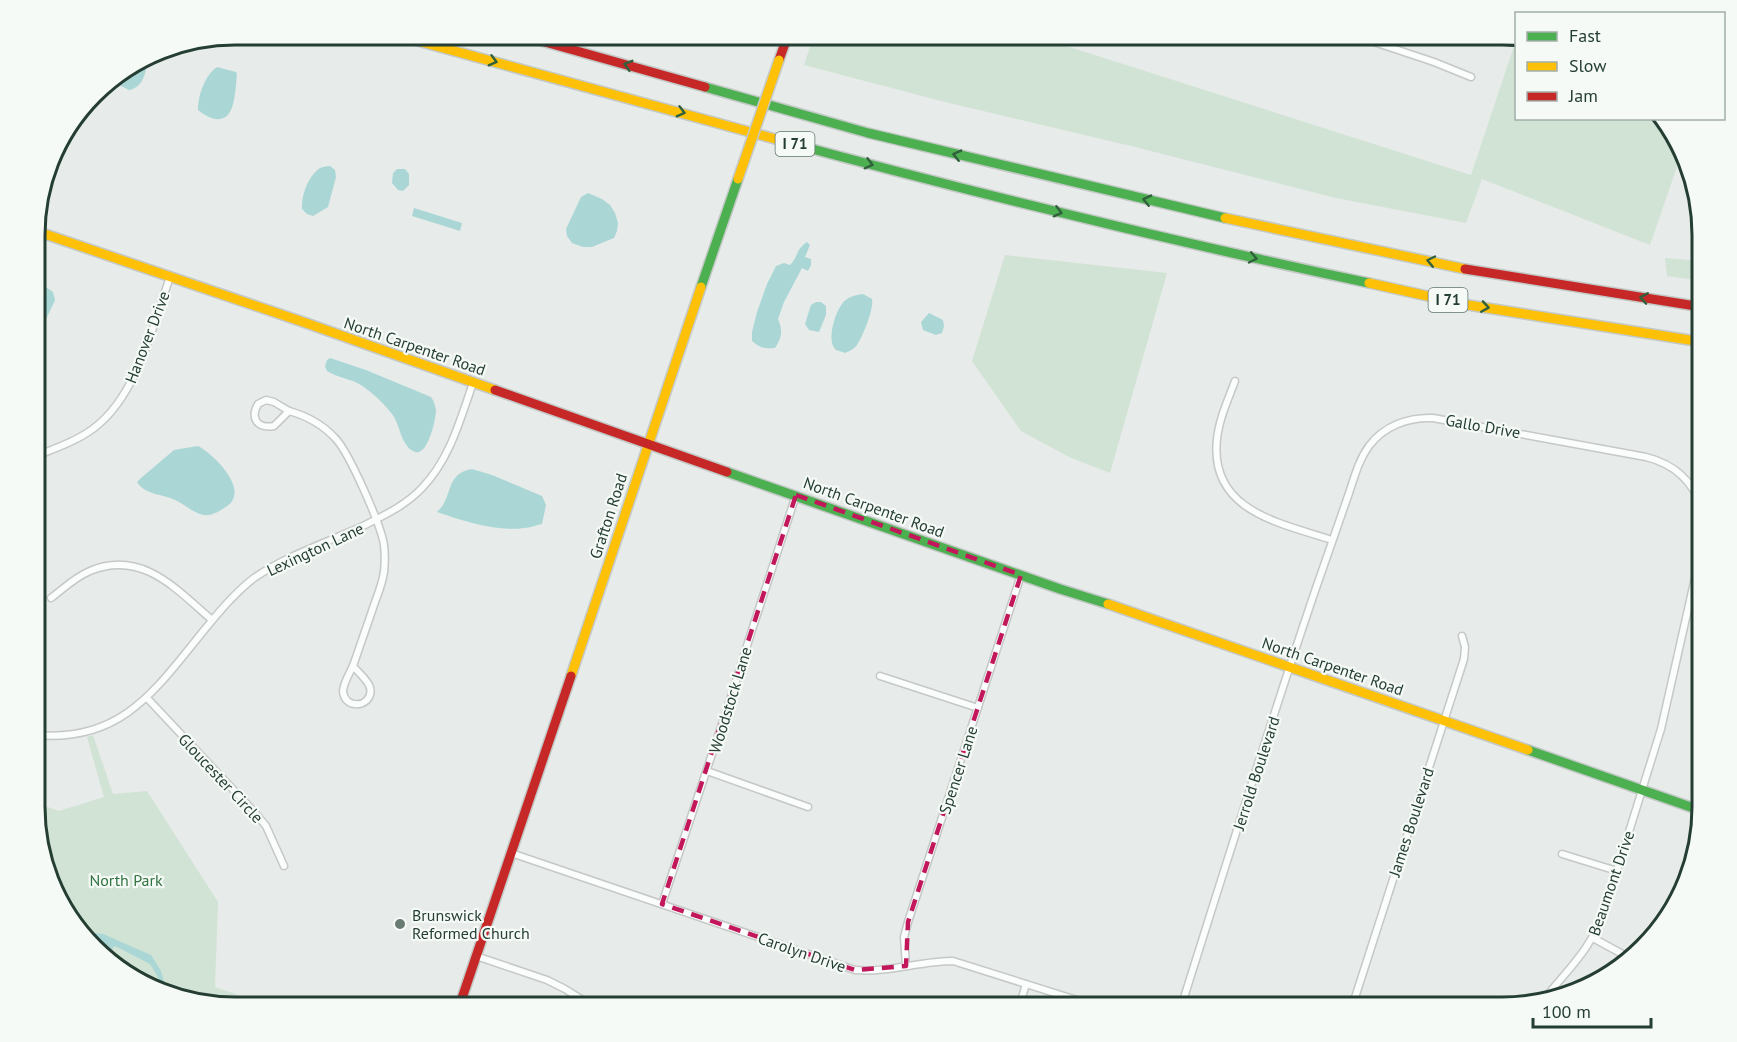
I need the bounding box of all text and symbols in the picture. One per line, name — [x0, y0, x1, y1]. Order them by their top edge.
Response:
legend — [1515, 12, 1725, 120]
text: Fast — [1569, 24, 1601, 47]
one-way arrow — [487, 54, 498, 66]
text: Slow — [1569, 54, 1607, 77]
one-way arrow — [623, 60, 633, 72]
text: Jam — [1568, 84, 1598, 107]
one-way arrow — [676, 105, 686, 118]
road number: I 71 — [776, 132, 814, 156]
one-way arrow — [953, 149, 963, 162]
one-way arrow — [864, 157, 874, 170]
one-way arrow — [1142, 194, 1152, 207]
one-way arrow — [1053, 205, 1063, 218]
one-way arrow — [1248, 250, 1258, 263]
one-way arrow — [1427, 256, 1437, 269]
street label: Hanover Drive — [120, 288, 174, 386]
road number: I 71 — [1428, 288, 1468, 312]
one-way arrow — [1640, 292, 1650, 305]
one-way arrow — [1481, 301, 1490, 313]
street label: North Carpenter Road — [342, 312, 488, 380]
street label: Gallo Drive — [1444, 410, 1522, 442]
street label: Grafton Road — [585, 471, 631, 561]
street label: North Carpenter Road — [801, 472, 947, 542]
street label: Lexington Lane — [263, 518, 367, 580]
street label: North Carpenter Road — [1260, 632, 1406, 700]
street label: Woodstock Lane — [704, 644, 756, 756]
street label: Jerrold Boulevard — [1228, 714, 1284, 833]
street label: Spencer Lane — [934, 723, 982, 817]
street label: Gloucester Circle — [174, 729, 268, 827]
street label: James Boulevard — [1384, 765, 1438, 880]
street label: Beaumont Drive — [1584, 828, 1638, 938]
park label: North Park — [89, 870, 163, 890]
place label: Brunswick Reformed Church — [412, 905, 530, 943]
marker: Brunswick Reformed Church — [393, 917, 407, 931]
street label: Carolyn Drive — [755, 928, 849, 976]
scale bar — [1533, 991, 1652, 1029]
text: 100 m — [1542, 1000, 1591, 1023]

